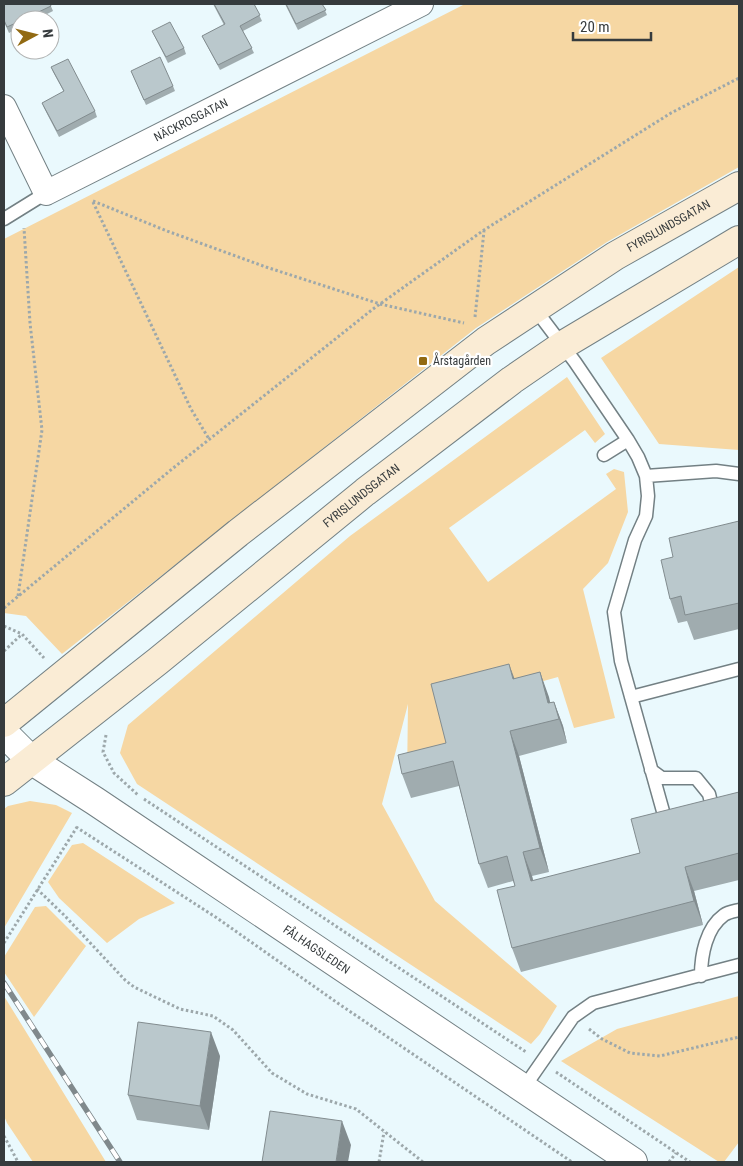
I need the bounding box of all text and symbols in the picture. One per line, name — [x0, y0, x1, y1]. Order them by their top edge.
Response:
north arrow — [10, 10, 60, 60]
scale bar — [573, 10, 650, 42]
text: 20 m — [580, 18, 610, 36]
text: N — [39, 28, 56, 39]
street label: NÄCKROSGATAN — [152, 95, 230, 144]
street label: FYRISLUNDSGATAN — [624, 197, 713, 255]
place label: Årstagården — [433, 352, 491, 368]
marker: Årstagården — [417, 355, 429, 367]
street label: FYRISLUNDSGATAN — [320, 461, 403, 530]
street label: FÅLHAGSLEDEN — [281, 922, 352, 977]

